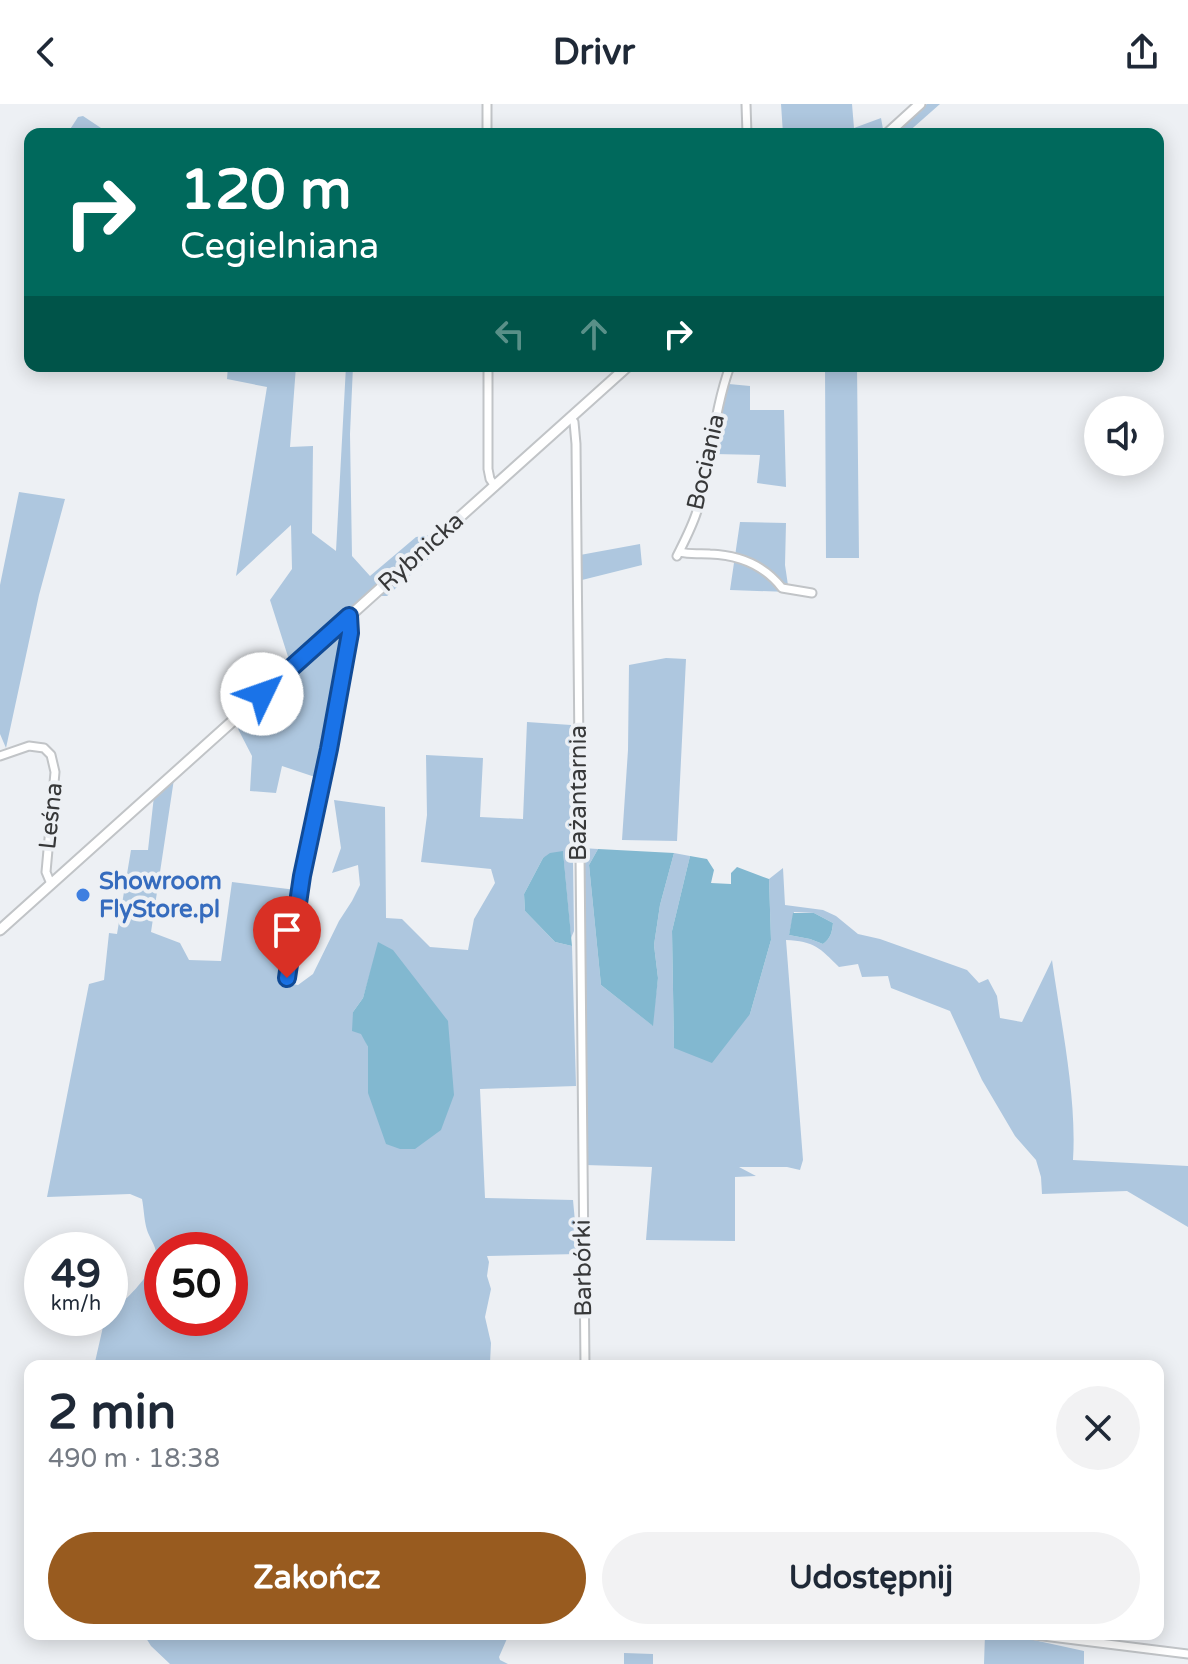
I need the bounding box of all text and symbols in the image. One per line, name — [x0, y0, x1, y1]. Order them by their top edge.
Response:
icon: back — [24, 30, 68, 74]
icon: share — [1120, 30, 1164, 74]
text: Drivr — [553, 31, 635, 74]
text: 120 m — [180, 157, 351, 224]
icon: right — [48, 160, 152, 264]
text: Cegielniana — [180, 225, 379, 268]
icon: left — [488, 312, 532, 356]
icon: ahead — [572, 312, 616, 356]
icon: right — [656, 312, 700, 356]
map controls — [1084, 396, 1164, 476]
button: sound — [1084, 396, 1164, 476]
street label: Bociania — [681, 411, 731, 513]
street label: Rybnicka — [372, 506, 470, 598]
position arrow — [220, 652, 304, 736]
street label: Bażantarnia — [564, 725, 593, 861]
street label: Leśna — [33, 781, 69, 851]
place label: Showroom FlyStore.pl — [99, 867, 222, 924]
marker: Showroom FlyStore.pl — [74, 886, 92, 904]
pin — [253, 896, 321, 978]
icon: arrive — [265, 908, 309, 952]
street label: Barbórki — [568, 1219, 598, 1317]
speed limit sign: 50 — [144, 1232, 248, 1336]
text: 49 — [51, 1250, 101, 1298]
text: km/h — [51, 1292, 101, 1316]
text: 2 min — [48, 1384, 176, 1442]
button: close — [1056, 1386, 1140, 1470]
text: 490 m · 18:38 — [48, 1443, 220, 1474]
button: Zakończ — [48, 1532, 586, 1624]
button: Udostępnij — [602, 1532, 1140, 1624]

